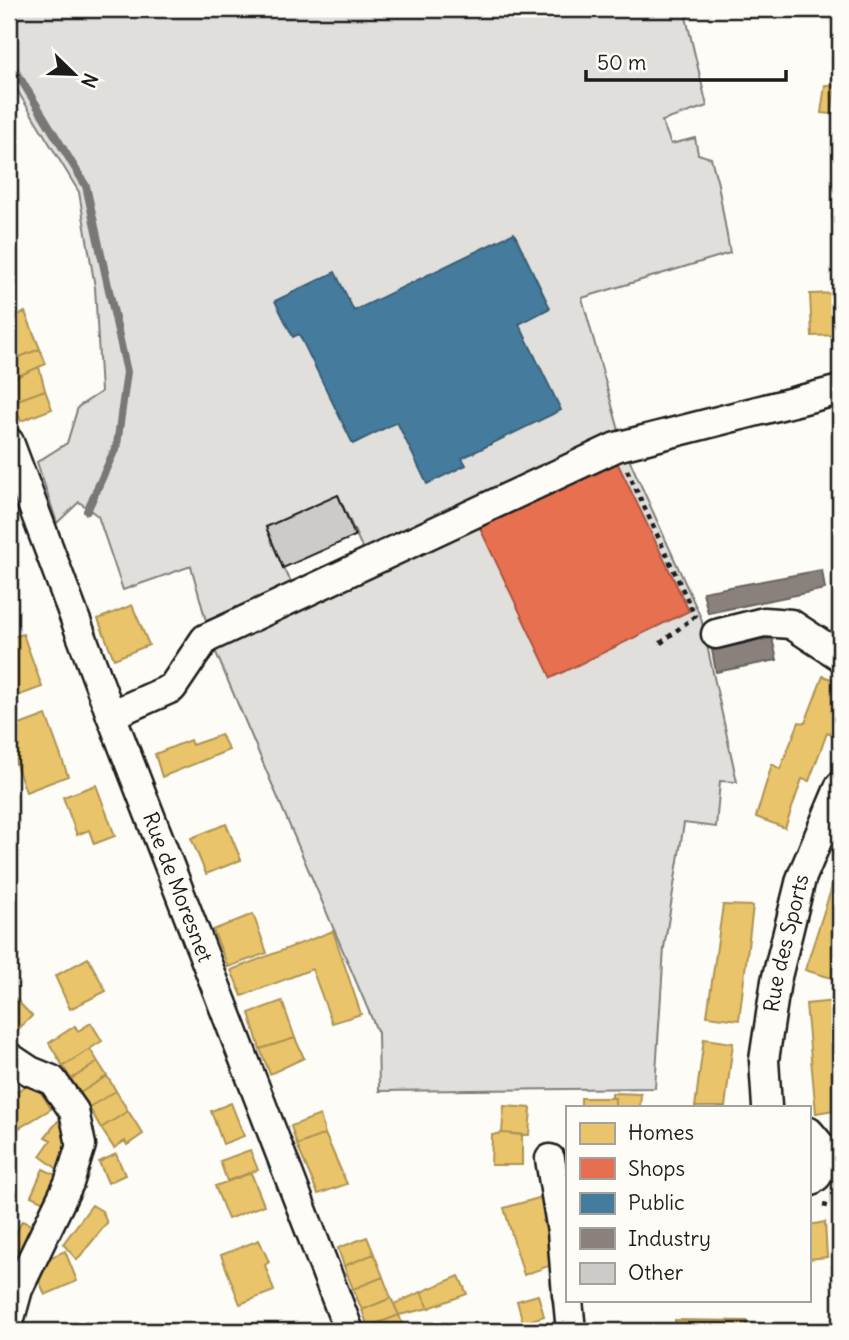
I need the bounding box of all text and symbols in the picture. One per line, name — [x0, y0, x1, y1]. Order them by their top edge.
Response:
north arrow — [38, 38, 108, 108]
scale bar — [586, 38, 786, 82]
text: 50 m — [597, 49, 646, 76]
text: N — [76, 70, 103, 91]
street label: Rue de Moresnet — [137, 808, 219, 966]
street label: Rue des Sports — [757, 872, 815, 1014]
legend — [566, 1106, 810, 1302]
text: Homes — [628, 1119, 694, 1146]
text: Shops — [628, 1155, 685, 1182]
text: Public — [628, 1189, 685, 1216]
text: Industry — [628, 1225, 711, 1252]
text: Other — [628, 1259, 684, 1286]

